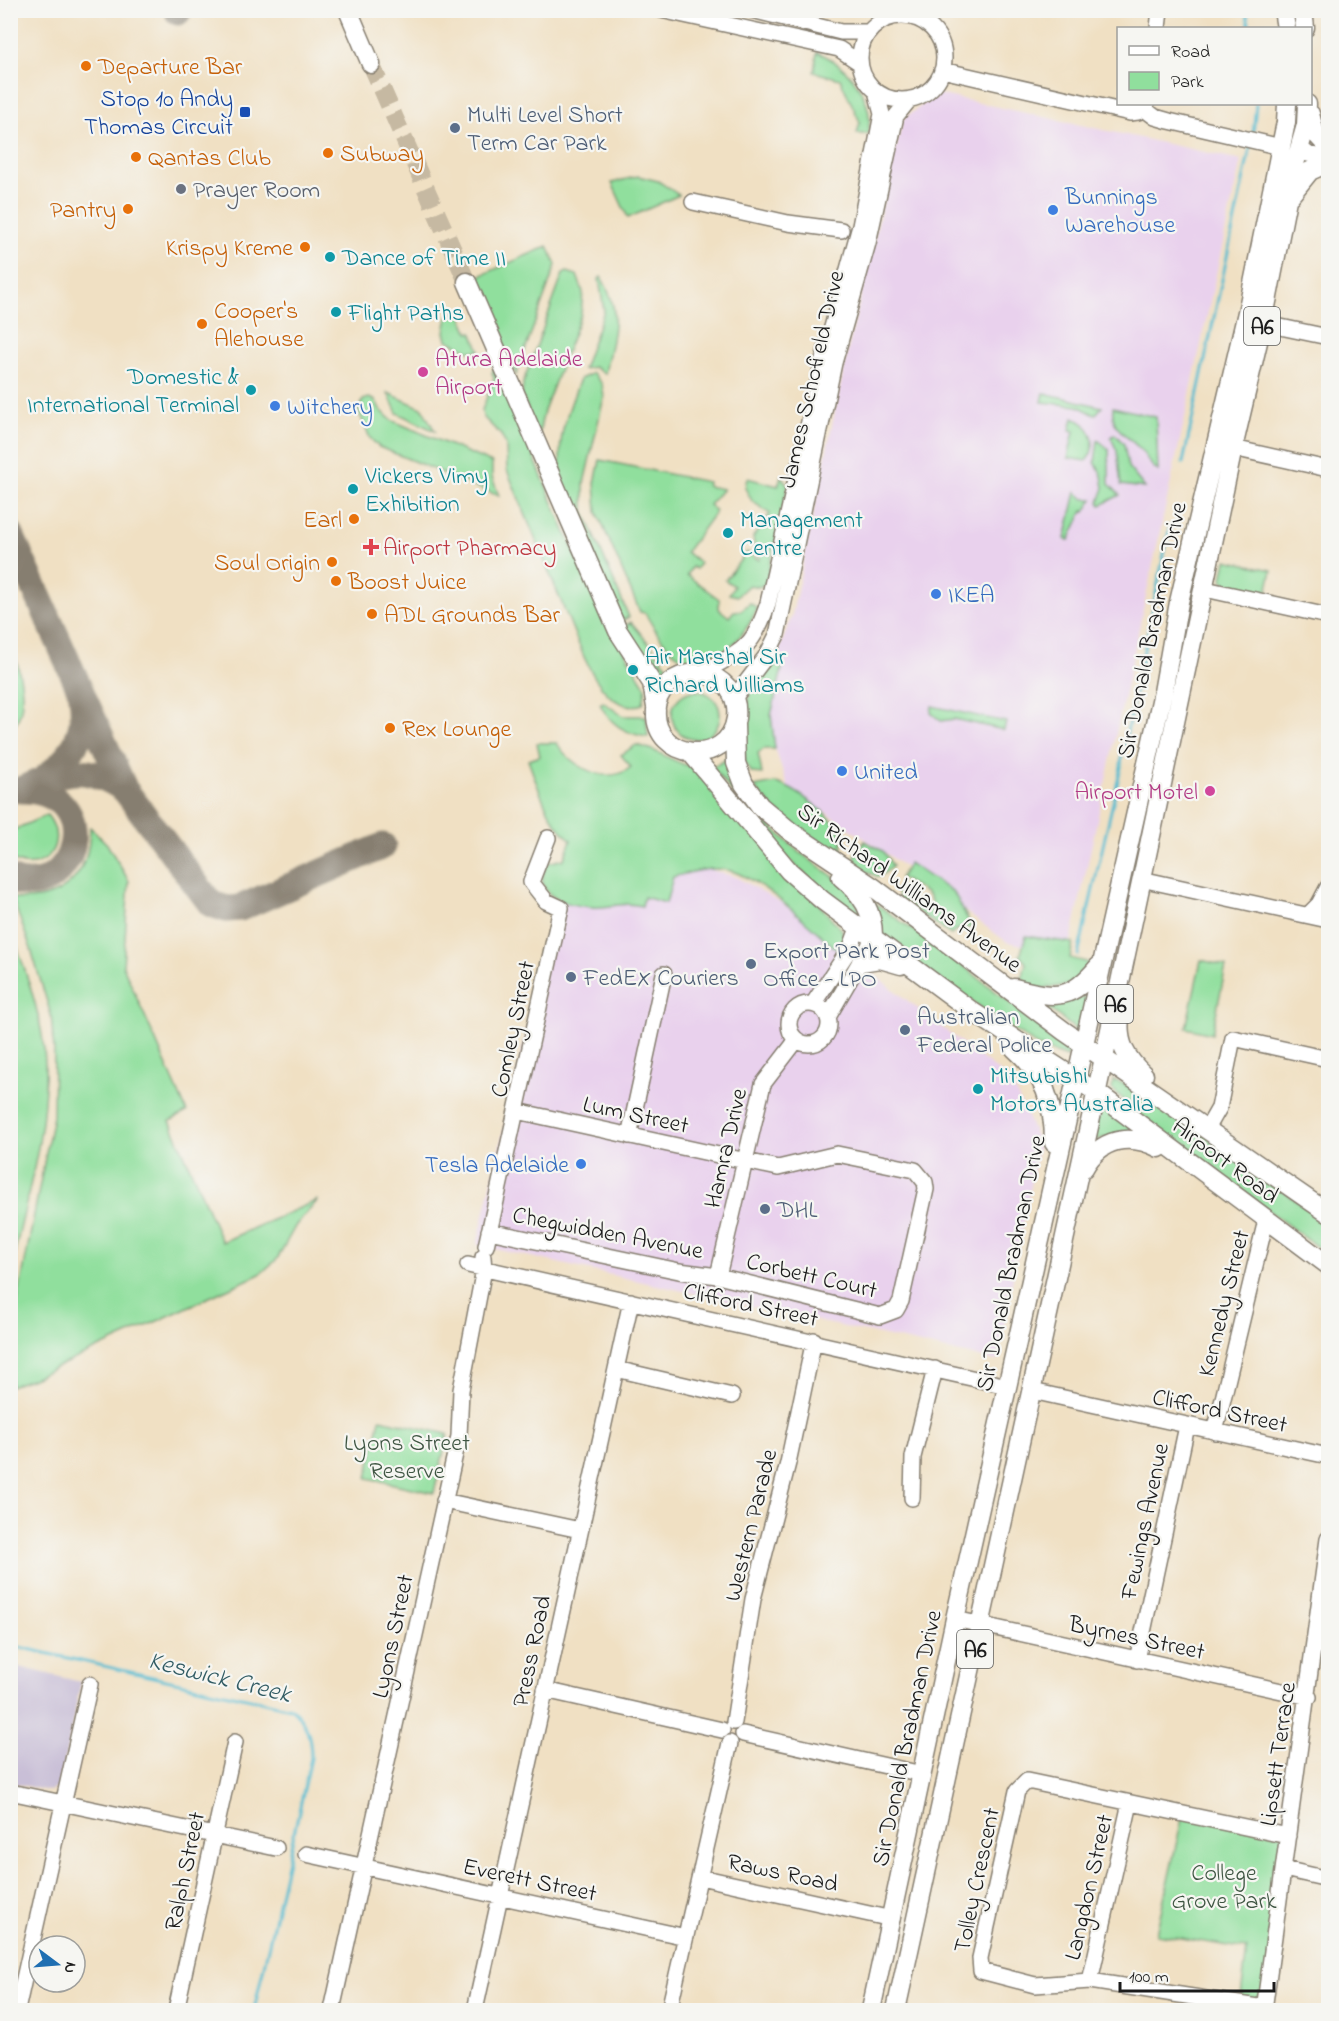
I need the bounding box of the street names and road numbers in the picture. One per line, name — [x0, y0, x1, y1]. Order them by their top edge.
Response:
street label: James Schofield Drive — [771, 267, 856, 492]
road number: A6 — [1244, 307, 1280, 345]
street label: Sir Donald Bradman Drive — [1109, 499, 1198, 762]
street label: Sir Richard Williams Avenue — [789, 795, 1029, 983]
street label: Comley Street — [483, 958, 547, 1101]
road number: A6 — [1097, 985, 1133, 1023]
street label: Hamra Drive — [697, 1085, 758, 1212]
street label: Lum Street — [579, 1088, 692, 1145]
street label: Airport Road — [1164, 1110, 1286, 1214]
street label: Sir Donald Bradman Drive — [968, 1132, 1057, 1395]
street label: Chegwidden Avenue — [509, 1199, 706, 1270]
street label: Kennedy Street — [1190, 1227, 1262, 1381]
street label: Corbett Court — [742, 1245, 880, 1309]
street label: Clifford Street — [680, 1275, 821, 1338]
street label: Clifford Street — [1149, 1381, 1290, 1444]
street label: Fewings Avenue — [1113, 1440, 1180, 1604]
street label: Western Parade — [717, 1446, 788, 1605]
street label: Lyons Street — [364, 1571, 426, 1702]
street label: Press Road — [505, 1592, 562, 1711]
street label: Sir Donald Bradman Drive — [864, 1607, 953, 1870]
street label: Byrnes Street — [1064, 1608, 1208, 1672]
road number: A6 — [957, 1630, 993, 1668]
street label: Lipsett Terrace — [1252, 1680, 1307, 1829]
street label: Tolley Crescent — [946, 1805, 1012, 1957]
street label: Ralph Street — [157, 1809, 216, 1934]
street label: Langdon Street — [1057, 1811, 1124, 1964]
street label: Raws Road — [724, 1846, 842, 1903]
street label: Everett Street — [459, 1850, 600, 1913]

